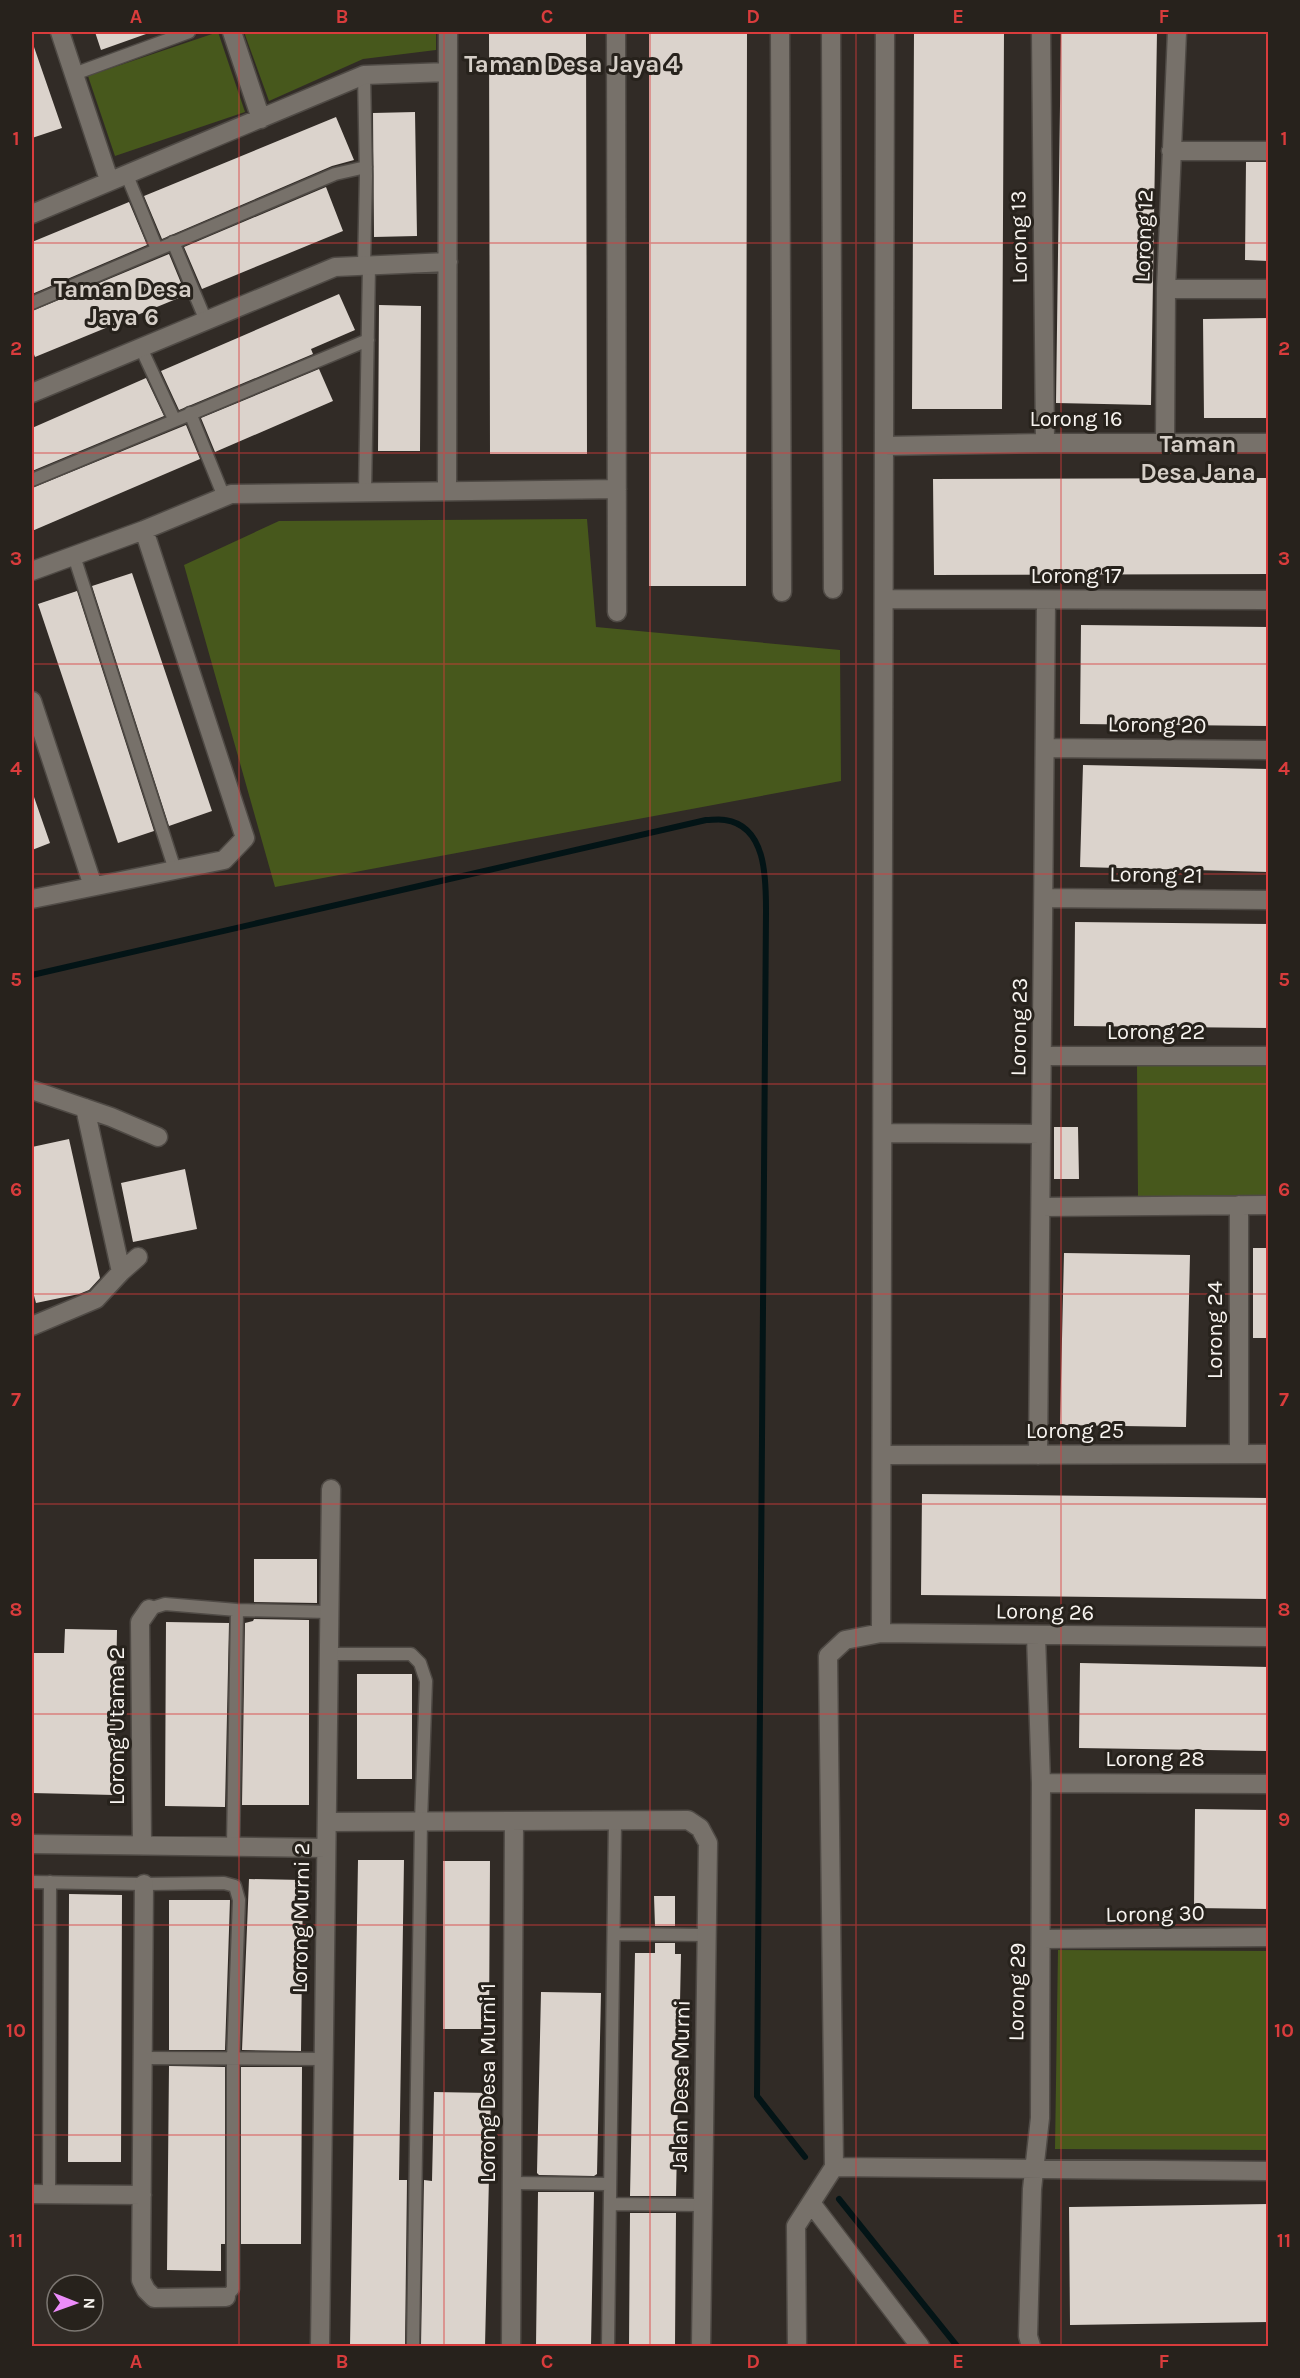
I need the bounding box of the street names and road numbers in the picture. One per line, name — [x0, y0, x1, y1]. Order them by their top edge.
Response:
street label: Lorong 12 — [1129, 189, 1159, 283]
street label: Lorong 13 — [1005, 190, 1033, 284]
street label: Lorong 16 — [1029, 406, 1123, 432]
street label: Lorong 17 — [1031, 563, 1121, 589]
street label: Lorong 20 — [1107, 711, 1207, 739]
street label: Lorong 21 — [1109, 861, 1203, 889]
street label: Lorong 23 — [1005, 977, 1033, 1077]
street label: Lorong 22 — [1107, 1019, 1205, 1045]
street label: Lorong 24 — [1202, 1281, 1228, 1379]
street label: Lorong 25 — [1026, 1418, 1124, 1444]
street label: Lorong 26 — [995, 1598, 1095, 1626]
street label: Lorong Utama 2 — [104, 1647, 130, 1805]
street label: Lorong 28 — [1105, 1746, 1205, 1772]
street label: Lorong Murni 2 — [287, 1842, 315, 1994]
street label: Lorong 30 — [1105, 1900, 1205, 1928]
street label: Lorong 29 — [1003, 1942, 1031, 2042]
street label: Lorong Desa Murni 1 — [475, 1983, 501, 2183]
street label: Jalan Desa Murni — [666, 2000, 696, 2172]

